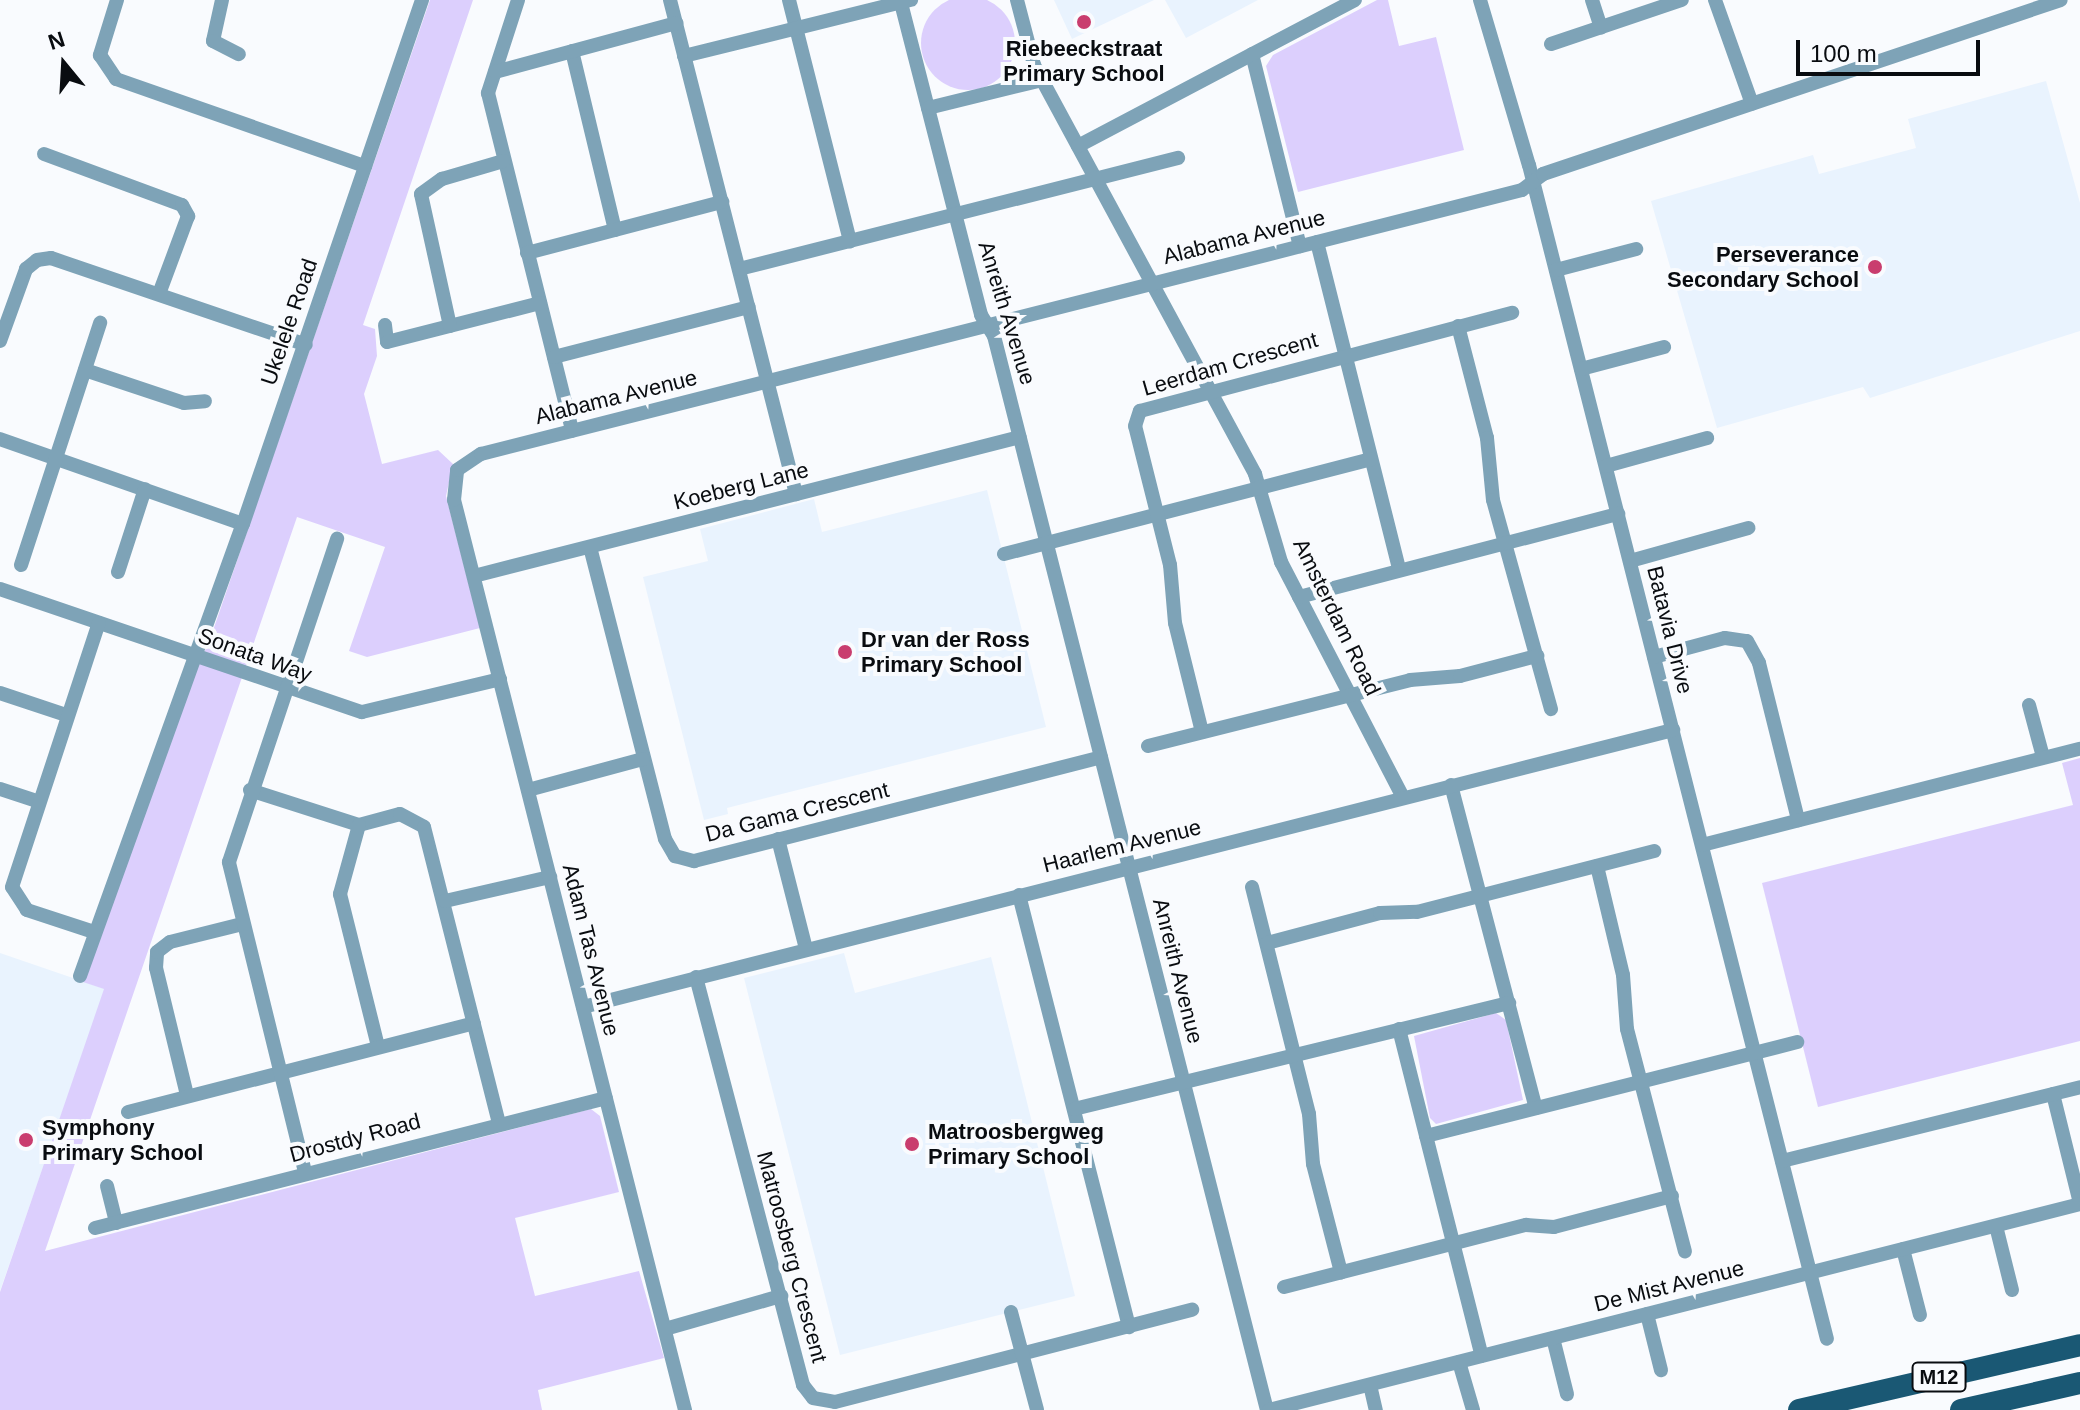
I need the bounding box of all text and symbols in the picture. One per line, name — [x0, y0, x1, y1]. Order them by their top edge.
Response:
marker: Riebeeckstraat Primary School — [1075, 13, 1093, 31]
north arrow — [24, 24, 104, 104]
scale bar — [1800, 24, 1984, 74]
text: N — [45, 26, 68, 55]
place label: Riebeeckstraat Primary School — [1003, 35, 1165, 86]
text: 100 m — [1810, 40, 1877, 67]
street label: Alabama Avenue — [1160, 204, 1328, 270]
street label: Anreith Avenue — [972, 237, 1042, 389]
place label: Perseverance Secondary School — [1667, 241, 1859, 292]
street label: Ukelele Road — [255, 255, 323, 389]
marker: Perseverance Secondary School — [1866, 258, 1884, 276]
street label: Leerdam Crescent — [1139, 326, 1321, 402]
street label: Alabama Avenue — [532, 364, 700, 430]
street label: Koeberg Lane — [671, 456, 811, 516]
street label: Amsterdam Road — [1288, 534, 1386, 700]
street label: Batavia Drive — [1641, 563, 1699, 697]
street label: Sonata Way — [195, 622, 315, 688]
place label: Dr van der Ross Primary School — [861, 626, 1030, 678]
marker: Dr van der Ross Primary School — [836, 643, 854, 661]
street label: Da Gama Crescent — [702, 776, 892, 848]
street label: Haarlem Avenue — [1040, 813, 1204, 879]
street label: Adam Tas Avenue — [557, 860, 625, 1040]
street label: Anreith Avenue — [1147, 895, 1209, 1047]
street label: Drostdy Road — [287, 1108, 423, 1168]
place label: Symphony Primary School — [42, 1114, 203, 1166]
place label: Matroosbergweg Primary School — [928, 1118, 1104, 1170]
marker: Symphony Primary School — [17, 1131, 35, 1149]
marker: Matroosbergweg Primary School — [903, 1135, 921, 1153]
street label: Matroosberg Crescent — [751, 1148, 833, 1366]
street label: De Mist Avenue — [1591, 1254, 1747, 1318]
road number: M12 — [1911, 1361, 1967, 1393]

